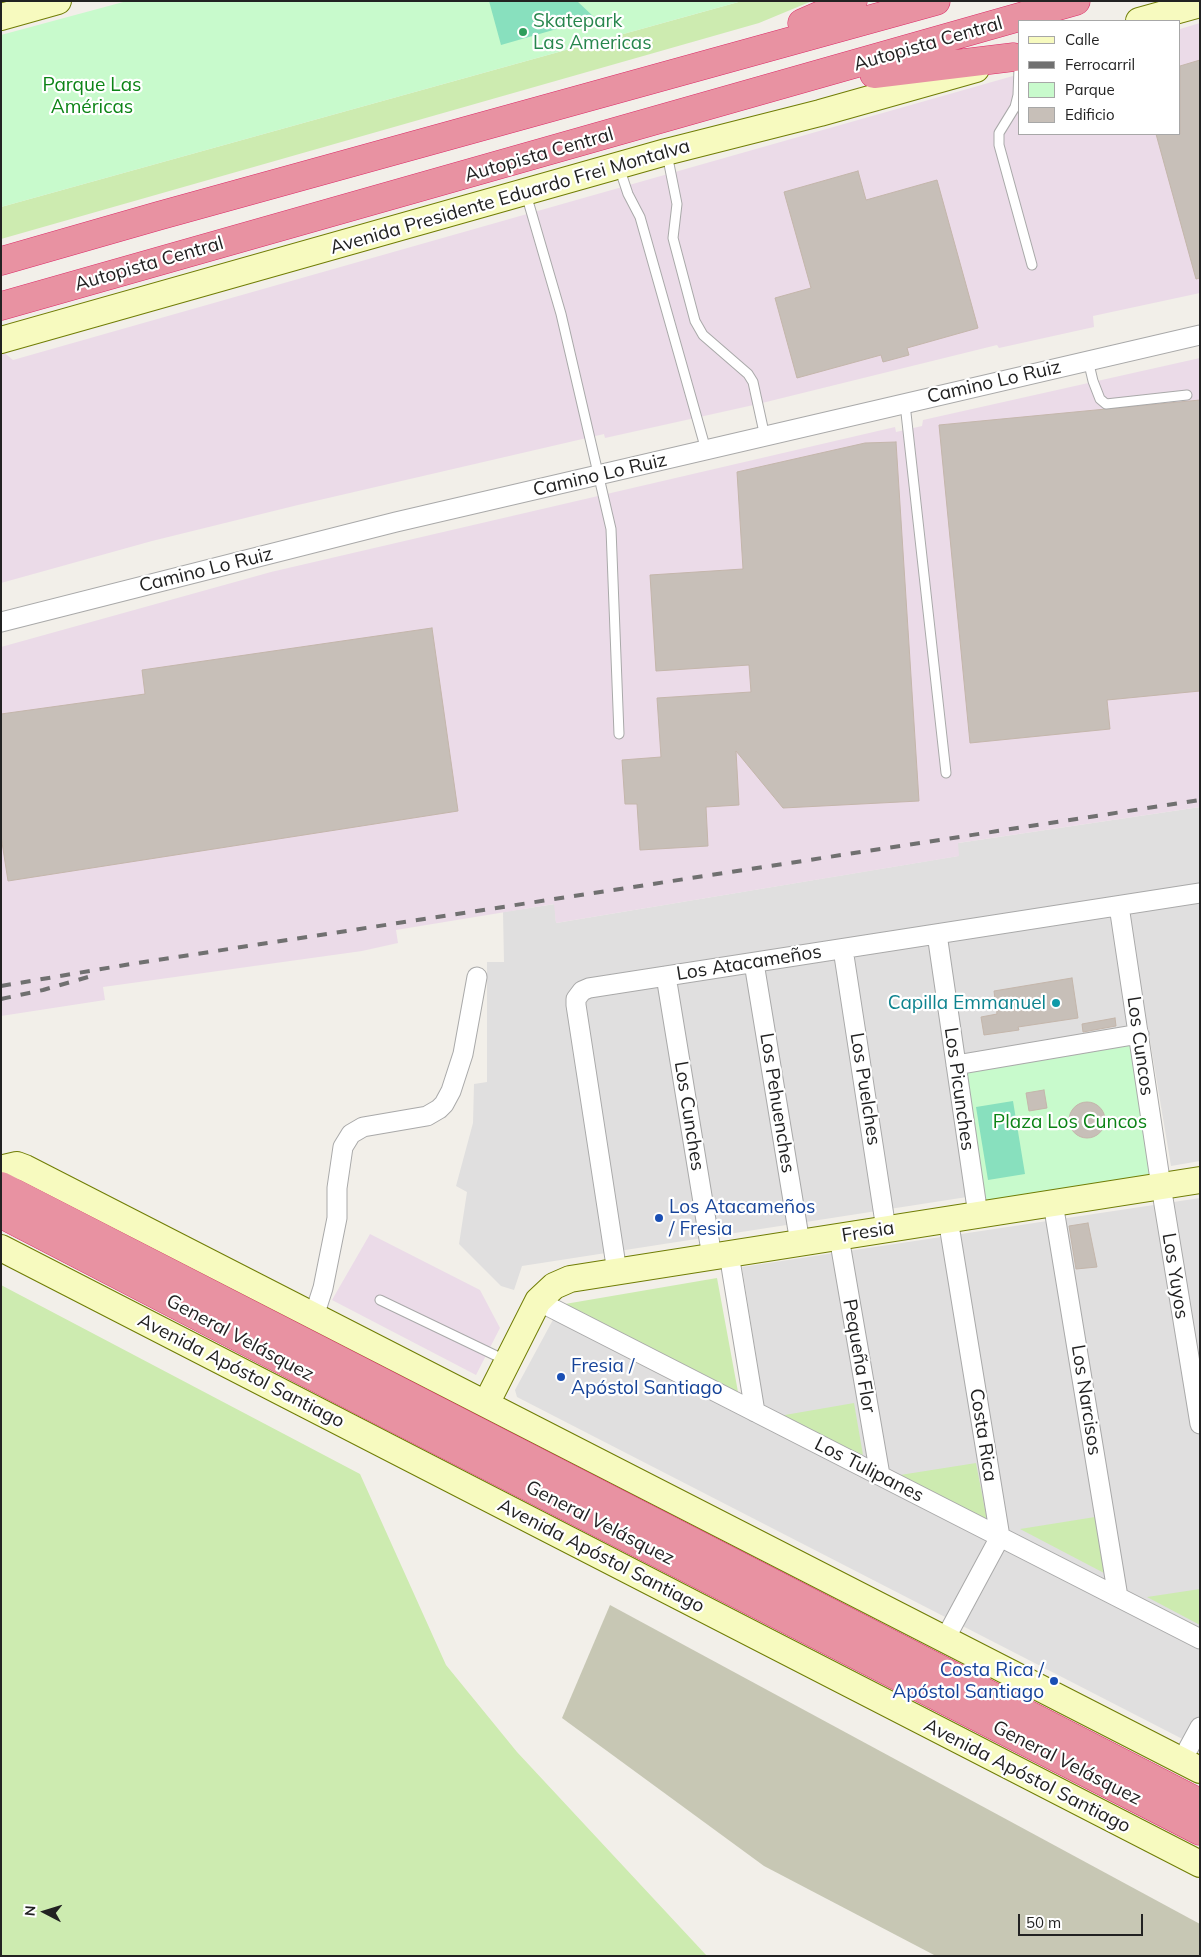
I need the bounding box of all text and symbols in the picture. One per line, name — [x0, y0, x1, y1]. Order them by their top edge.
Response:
place label: Skatepark Las Americas — [533, 10, 652, 54]
street label: Autopista Central — [851, 12, 1005, 76]
legend — [1018, 20, 1181, 135]
marker: Skatepark Las Americas — [517, 26, 529, 38]
text: Calle — [1065, 30, 1099, 49]
text: Ferrocarril — [1065, 55, 1135, 74]
park label: Parque Las Américas — [43, 74, 141, 118]
text: Parque — [1065, 80, 1115, 99]
text: Edificio — [1065, 105, 1115, 124]
street label: Autopista Central — [462, 123, 616, 187]
street label: Avenida Presidente Eduardo Frei Montalva — [327, 135, 693, 259]
street label: Autopista Central — [72, 232, 226, 296]
street label: Camino Lo Ruiz — [925, 356, 1063, 408]
street label: Camino Lo Ruiz — [531, 449, 669, 501]
street label: Camino Lo Ruiz — [137, 542, 275, 598]
street label: Los Atacameños — [675, 940, 823, 986]
place label: Capilla Emmanuel — [888, 992, 1046, 1014]
street label: Los Cuncos — [1122, 995, 1158, 1097]
marker: Capilla Emmanuel — [1050, 997, 1062, 1009]
street label: Los Picunches — [939, 1026, 979, 1152]
street label: Los Pehuenches — [755, 1031, 799, 1175]
street label: Los Puelches — [845, 1031, 885, 1147]
street label: Los Cunches — [669, 1060, 709, 1172]
park label: Plaza Los Cuncos — [993, 1111, 1147, 1133]
place label: Los Atacameños / Fresia — [669, 1196, 815, 1240]
marker: Los Atacameños / Fresia — [653, 1212, 665, 1224]
street label: Fresia — [840, 1217, 896, 1247]
street label: Los Yuyos — [1157, 1231, 1193, 1321]
street label: General Velásquez — [162, 1290, 318, 1386]
street label: Pequeña Flor — [838, 1297, 880, 1415]
street label: Avenida Apóstol Santiago — [134, 1309, 348, 1433]
street label: Los Narcisos — [1066, 1343, 1106, 1457]
place label: Fresia / Apóstol Santiago — [571, 1355, 723, 1399]
marker: Fresia / Apóstol Santiago — [555, 1371, 567, 1383]
street label: Costa Rica — [964, 1387, 1002, 1483]
street label: Los Tulipanes — [811, 1433, 927, 1507]
street label: General Velásquez — [522, 1476, 678, 1570]
street label: Avenida Apóstol Santiago — [494, 1494, 708, 1618]
place label: Costa Rica / Apóstol Santiago — [892, 1659, 1044, 1703]
marker: Costa Rica / Apóstol Santiago — [1048, 1675, 1060, 1687]
street label: Avenida Apóstol Santiago — [920, 1714, 1134, 1838]
street label: General Velásquez — [989, 1716, 1145, 1810]
north arrow — [20, 1887, 70, 1937]
scale bar — [1021, 1904, 1146, 1936]
text: N — [21, 1905, 39, 1917]
text: 50 m — [1026, 1913, 1061, 1932]

